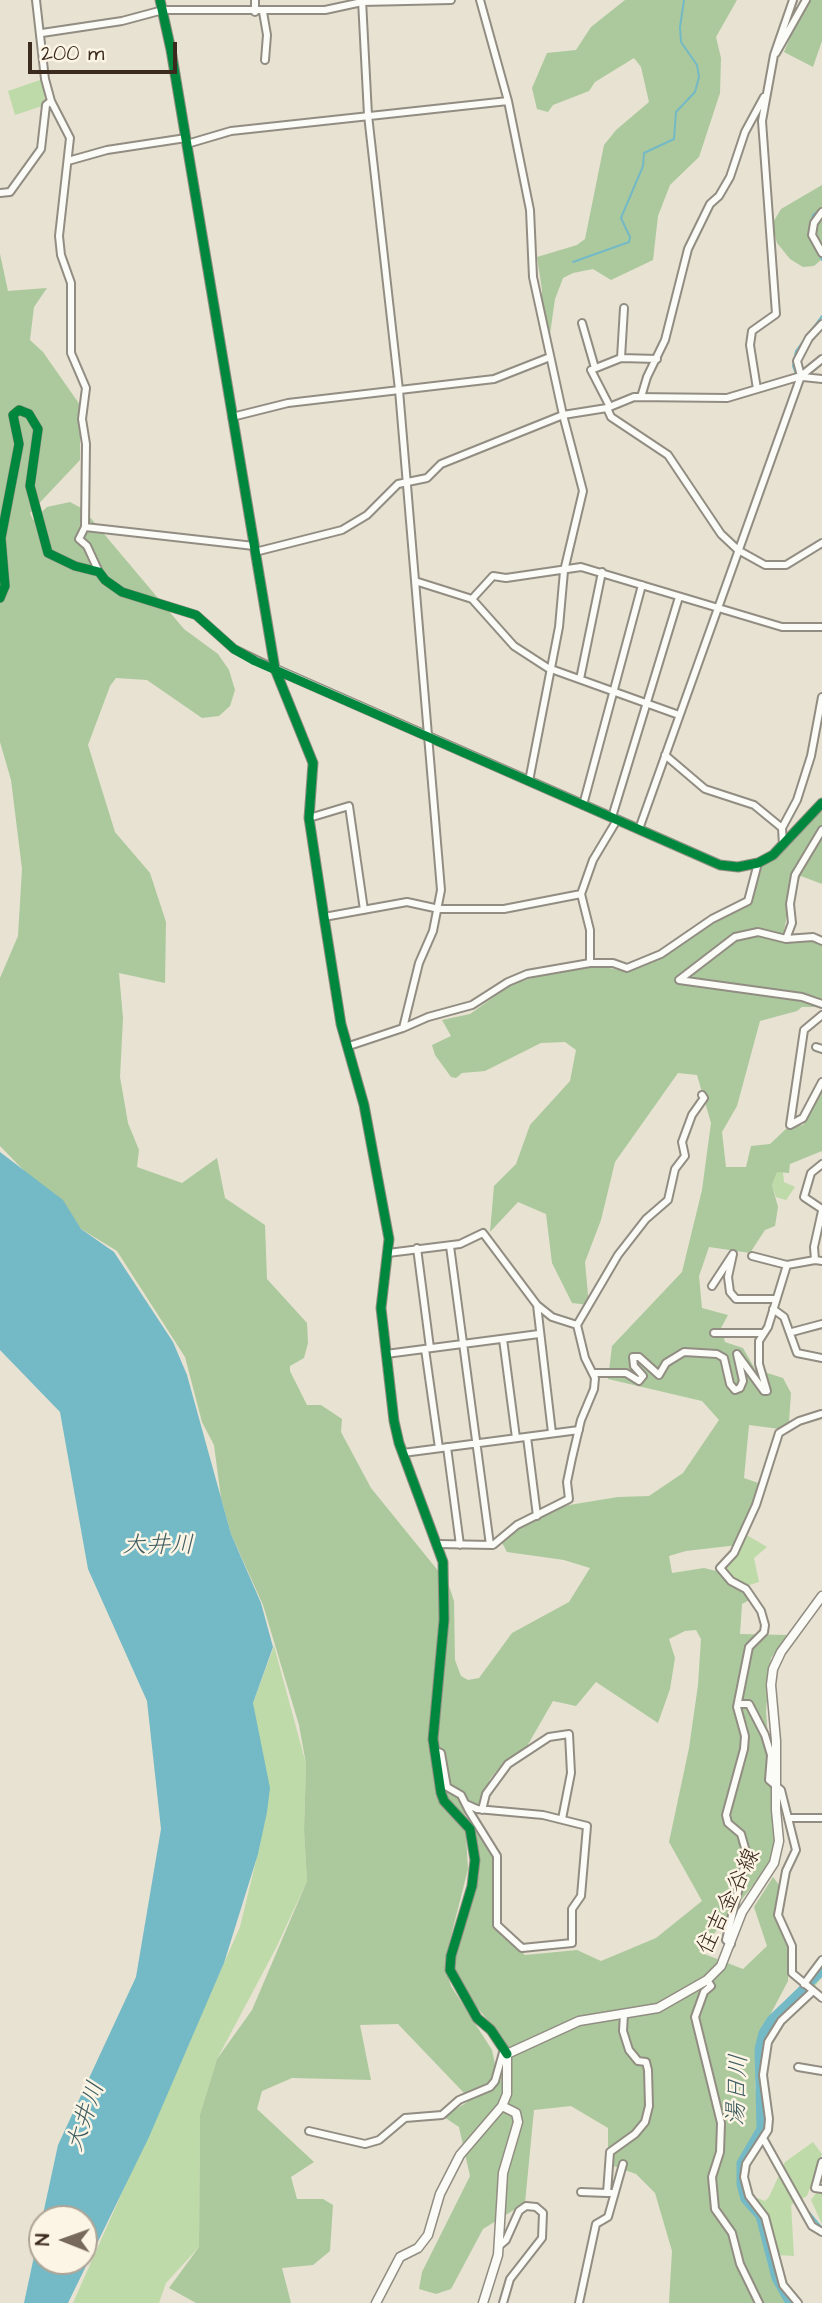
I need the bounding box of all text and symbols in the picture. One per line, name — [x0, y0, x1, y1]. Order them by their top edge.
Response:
scale bar — [32, 28, 180, 72]
text: 200 m — [41, 39, 104, 68]
water label: 大井川 — [122, 1533, 194, 1561]
street label: 住吉金谷線 — [692, 1844, 768, 1960]
water label: 湯日川 — [723, 2053, 755, 2127]
water label: 大井川 — [62, 2078, 112, 2156]
north arrow — [28, 2205, 98, 2275]
text: N — [30, 2233, 57, 2246]

